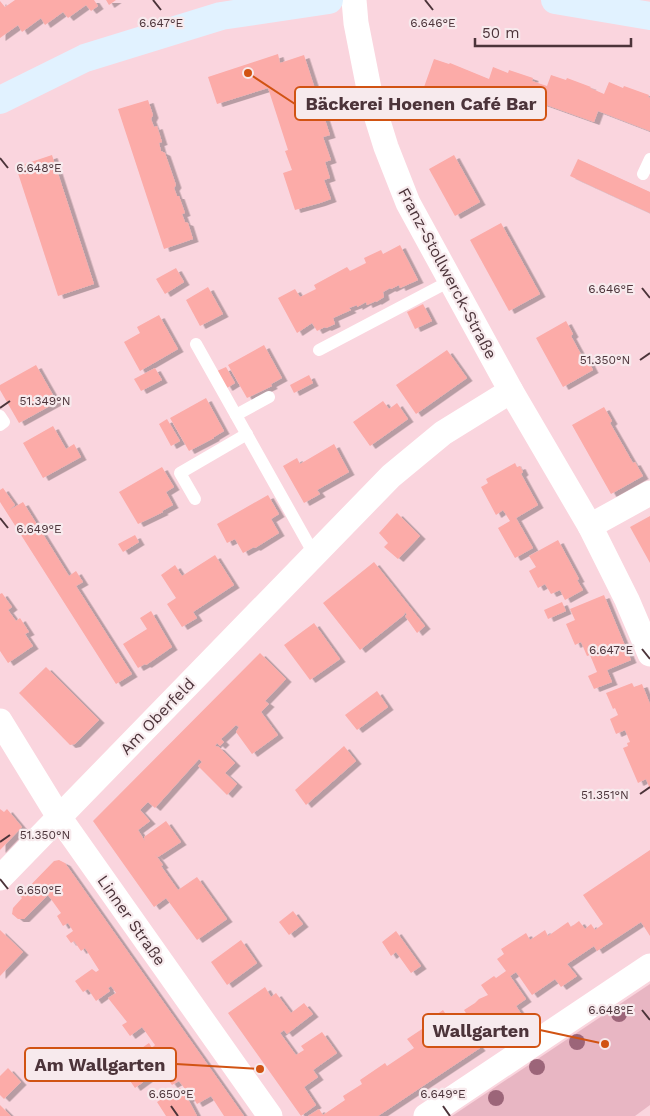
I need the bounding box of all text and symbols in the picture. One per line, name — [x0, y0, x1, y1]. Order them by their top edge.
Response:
scale bar — [475, 15, 631, 47]
text: 6.647°E — [139, 16, 183, 30]
text: 6.646°E — [410, 16, 456, 30]
text: 50 m — [482, 24, 519, 42]
callout: Bäckerei Hoenen Café Bar — [295, 87, 546, 120]
text: Bäckerei Hoenen Café Bar — [306, 93, 537, 114]
text: 6.648°E — [16, 161, 62, 175]
street label: Franz-Stollwerck-Straße — [394, 184, 501, 362]
text: 6.646°E — [588, 282, 634, 296]
text: 51.350°N — [580, 353, 630, 367]
text: 51.349°N — [20, 394, 70, 408]
text: 6.649°E — [16, 522, 62, 536]
text: 6.647°E — [589, 643, 633, 657]
street label: Am Oberfeld — [116, 674, 199, 759]
text: 51.351°N — [581, 788, 629, 802]
text: 51.350°N — [20, 828, 70, 842]
street label: Linner Straße — [93, 871, 170, 969]
text: 6.650°E — [16, 883, 62, 897]
text: 6.648°E — [588, 1003, 634, 1017]
callout: Wallgarten — [423, 1014, 540, 1047]
text: Wallgarten — [433, 1020, 529, 1041]
callout: Am Wallgarten — [25, 1048, 176, 1081]
text: Am Wallgarten — [35, 1054, 165, 1075]
text: 6.650°E — [148, 1087, 194, 1101]
text: 6.649°E — [420, 1087, 466, 1101]

